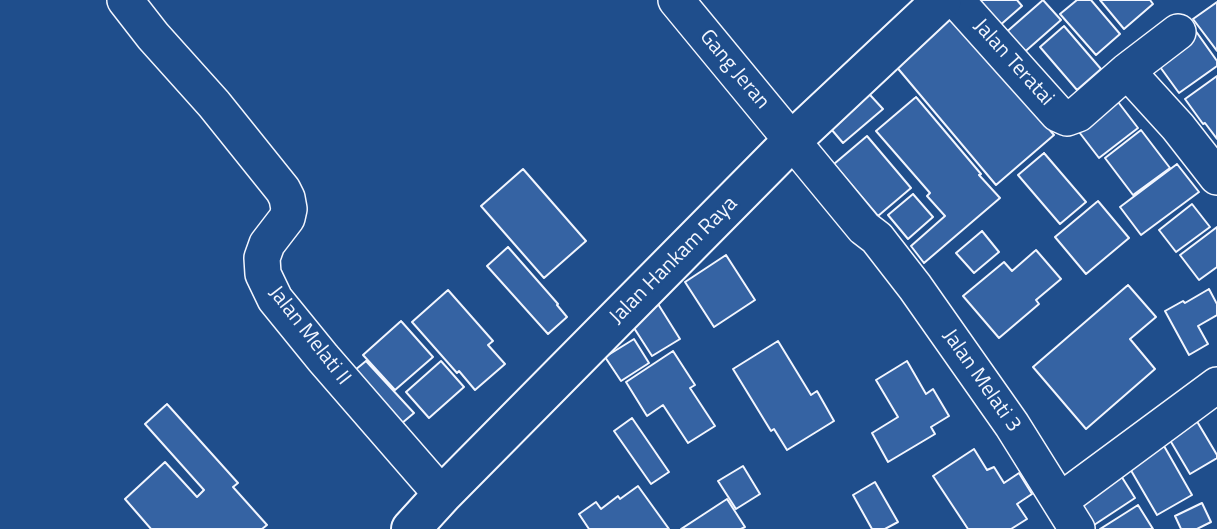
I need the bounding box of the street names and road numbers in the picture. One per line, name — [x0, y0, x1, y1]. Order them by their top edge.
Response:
street label: Jalan Teratai — [968, 14, 1058, 112]
street label: Gang Jeran — [694, 25, 774, 115]
street label: Jalan Hankam Raya — [605, 192, 743, 330]
street label: Jalan Melati II — [263, 282, 355, 390]
street label: Jalan Melati 3 — [936, 325, 1026, 437]

